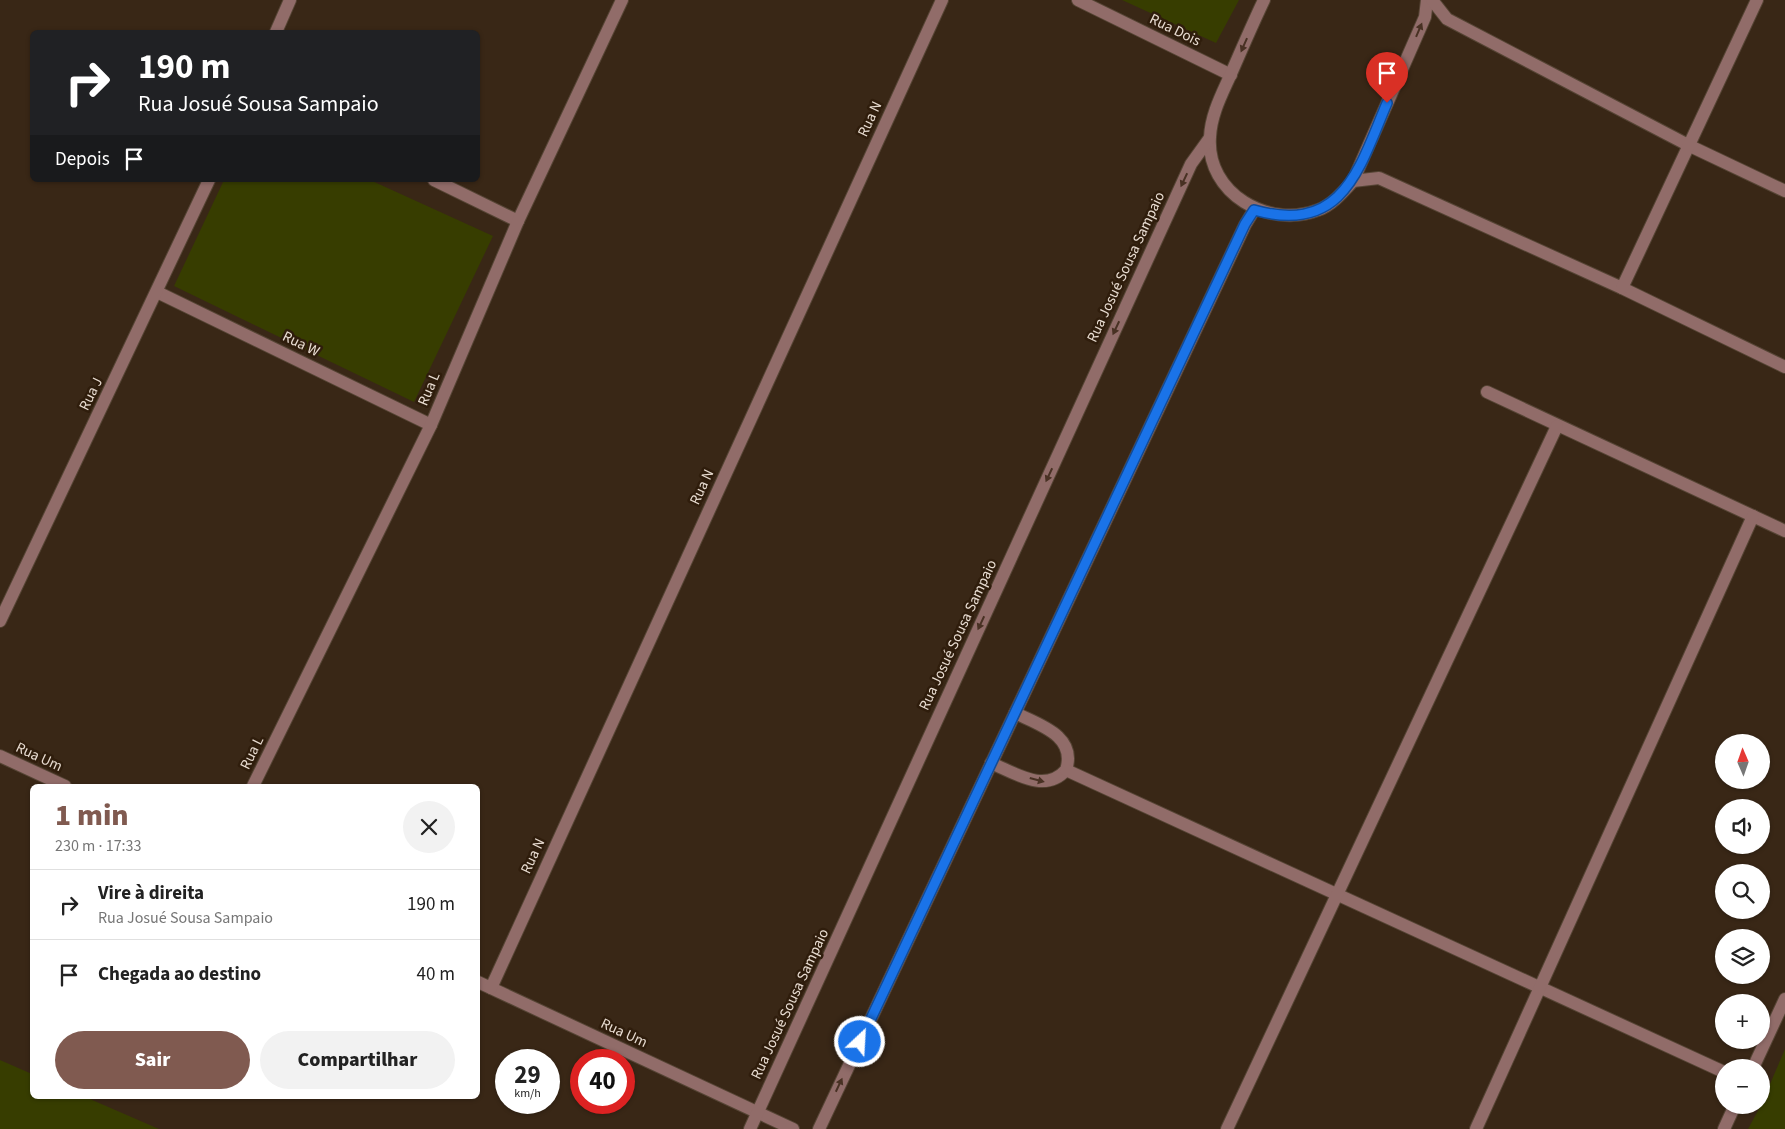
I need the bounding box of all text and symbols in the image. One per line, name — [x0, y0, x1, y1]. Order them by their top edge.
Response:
street label: Rua Dois — [1146, 9, 1204, 51]
one-way arrow — [1415, 23, 1423, 37]
one-way arrow — [1239, 38, 1247, 52]
text: 190 m — [138, 42, 230, 92]
icon: right — [55, 50, 120, 115]
pin — [1366, 52, 1408, 103]
icon: arrive — [1373, 59, 1401, 87]
text: Rua Josué Sousa Sampaio — [138, 88, 379, 120]
street label: Rua N — [853, 98, 887, 140]
icon: arrive — [120, 145, 148, 173]
text: Depois — [55, 146, 110, 173]
one-way arrow — [1179, 173, 1187, 187]
street label: Rua Josué Sousa Sampaio — [1082, 188, 1170, 346]
one-way arrow — [1112, 321, 1120, 335]
street label: Rua W — [279, 326, 323, 362]
street label: Rua L — [413, 369, 445, 409]
street label: Rua J — [74, 374, 108, 414]
street label: Rua N — [685, 466, 719, 508]
one-way arrow — [1044, 468, 1053, 483]
street label: Rua Josué Sousa Sampaio — [914, 556, 1002, 714]
one-way arrow — [977, 616, 985, 630]
street label: Rua L — [235, 733, 269, 773]
north arrow — [1715, 734, 1770, 789]
map controls — [1715, 734, 1770, 1114]
street label: Rua Um — [12, 737, 66, 777]
one-way arrow — [1029, 776, 1044, 784]
text: 1 min — [55, 794, 129, 837]
button: sound — [1715, 799, 1770, 854]
button: close — [403, 801, 455, 853]
text: 230 m · 17:33 — [55, 835, 142, 857]
street label: Rua N — [516, 835, 550, 877]
button: search — [1715, 864, 1770, 919]
text: Vire à direita — [98, 880, 204, 907]
icon: right — [55, 891, 83, 919]
text: 190 m — [407, 891, 455, 918]
text: Rua Josué Sousa Sampaio — [98, 907, 273, 929]
street label: Rua Josué Sousa Sampaio — [746, 925, 834, 1083]
button: layers — [1715, 929, 1770, 984]
icon: arrive — [55, 961, 83, 989]
text: Chegada ao destino — [98, 961, 261, 988]
text: 40 m — [417, 961, 455, 988]
button: + — [1715, 994, 1770, 1049]
street label: Rua Um — [597, 1013, 651, 1053]
position arrow — [833, 1015, 885, 1067]
button: Sair — [55, 1031, 250, 1089]
button: Compartilhar — [260, 1031, 455, 1089]
speed limit sign: 40 — [570, 1049, 635, 1114]
text: 29 — [514, 1057, 541, 1093]
button: − — [1715, 1059, 1770, 1114]
one-way arrow — [836, 1078, 844, 1092]
text: km/h — [514, 1085, 541, 1102]

